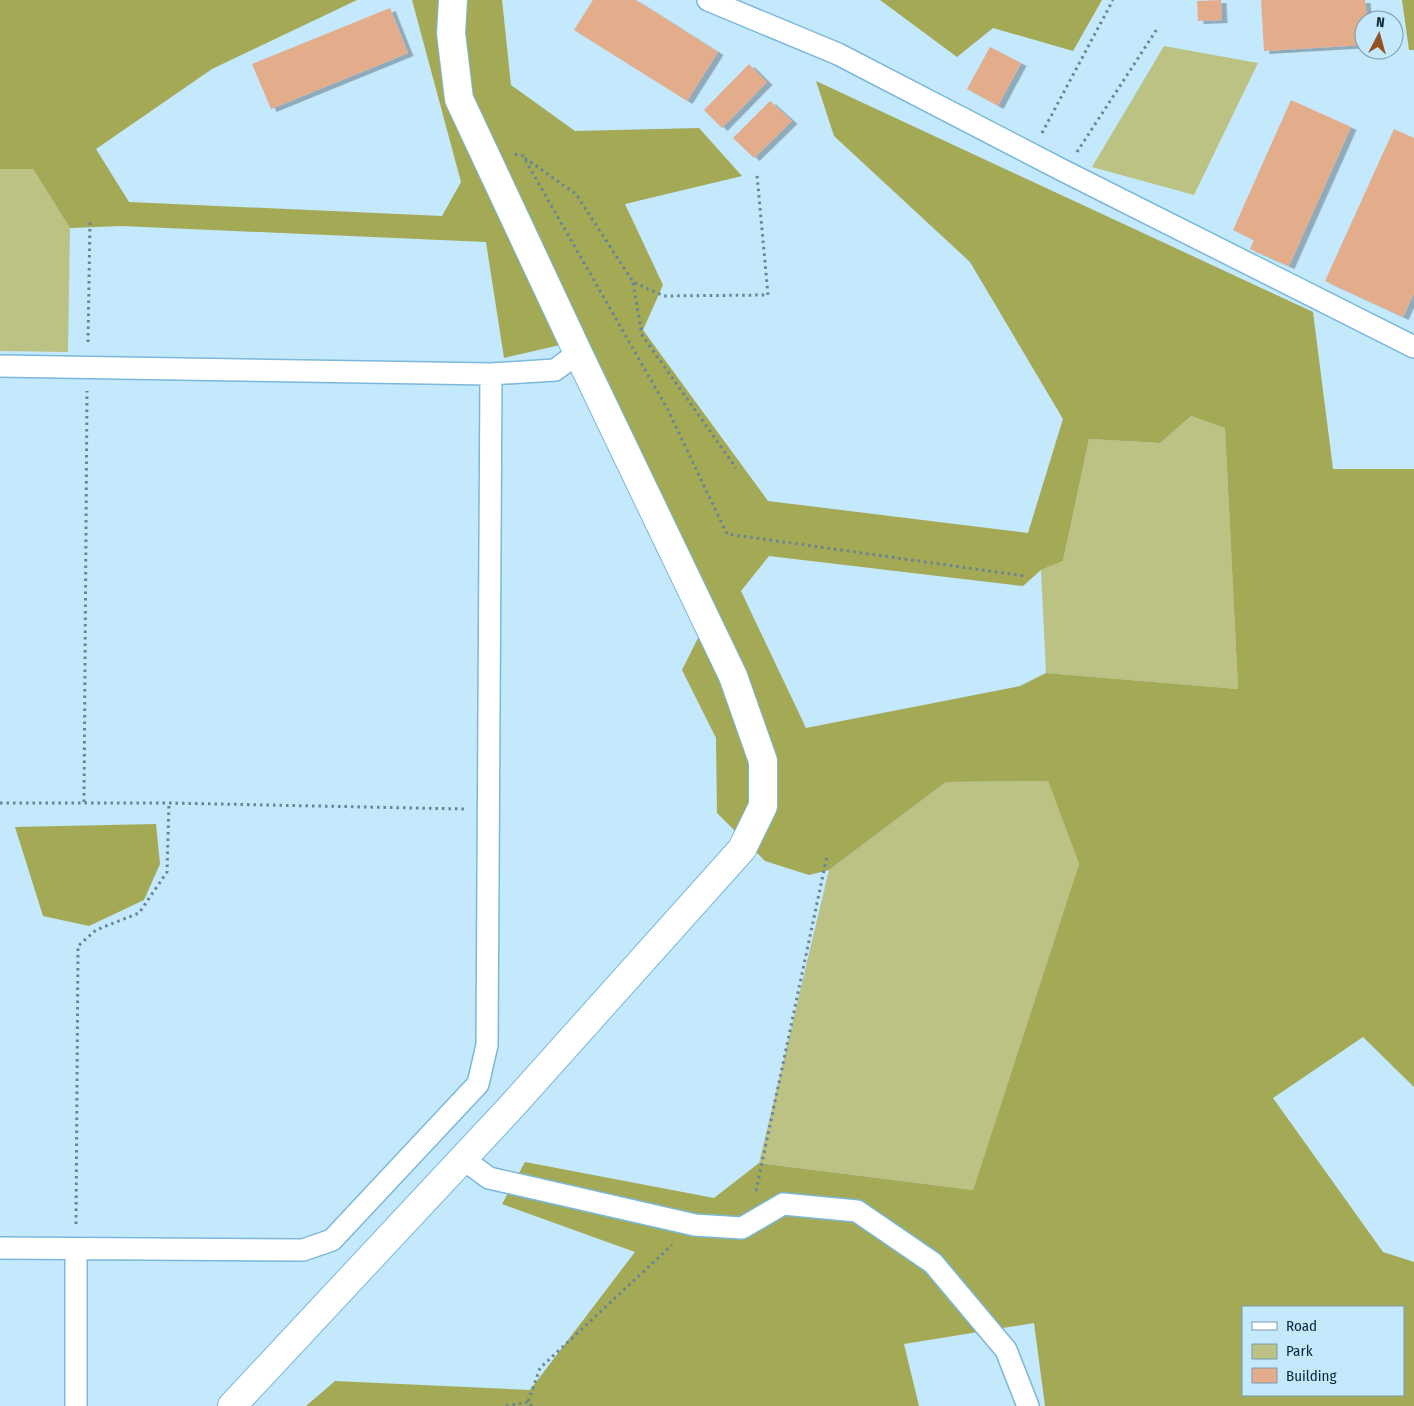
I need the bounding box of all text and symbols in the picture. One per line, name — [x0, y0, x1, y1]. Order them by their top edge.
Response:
north arrow — [1354, 10, 1404, 60]
text: N — [1375, 14, 1385, 31]
legend — [1242, 1306, 1404, 1396]
text: Road — [1286, 1317, 1317, 1335]
text: Park — [1286, 1342, 1313, 1360]
text: Building — [1286, 1367, 1337, 1385]

